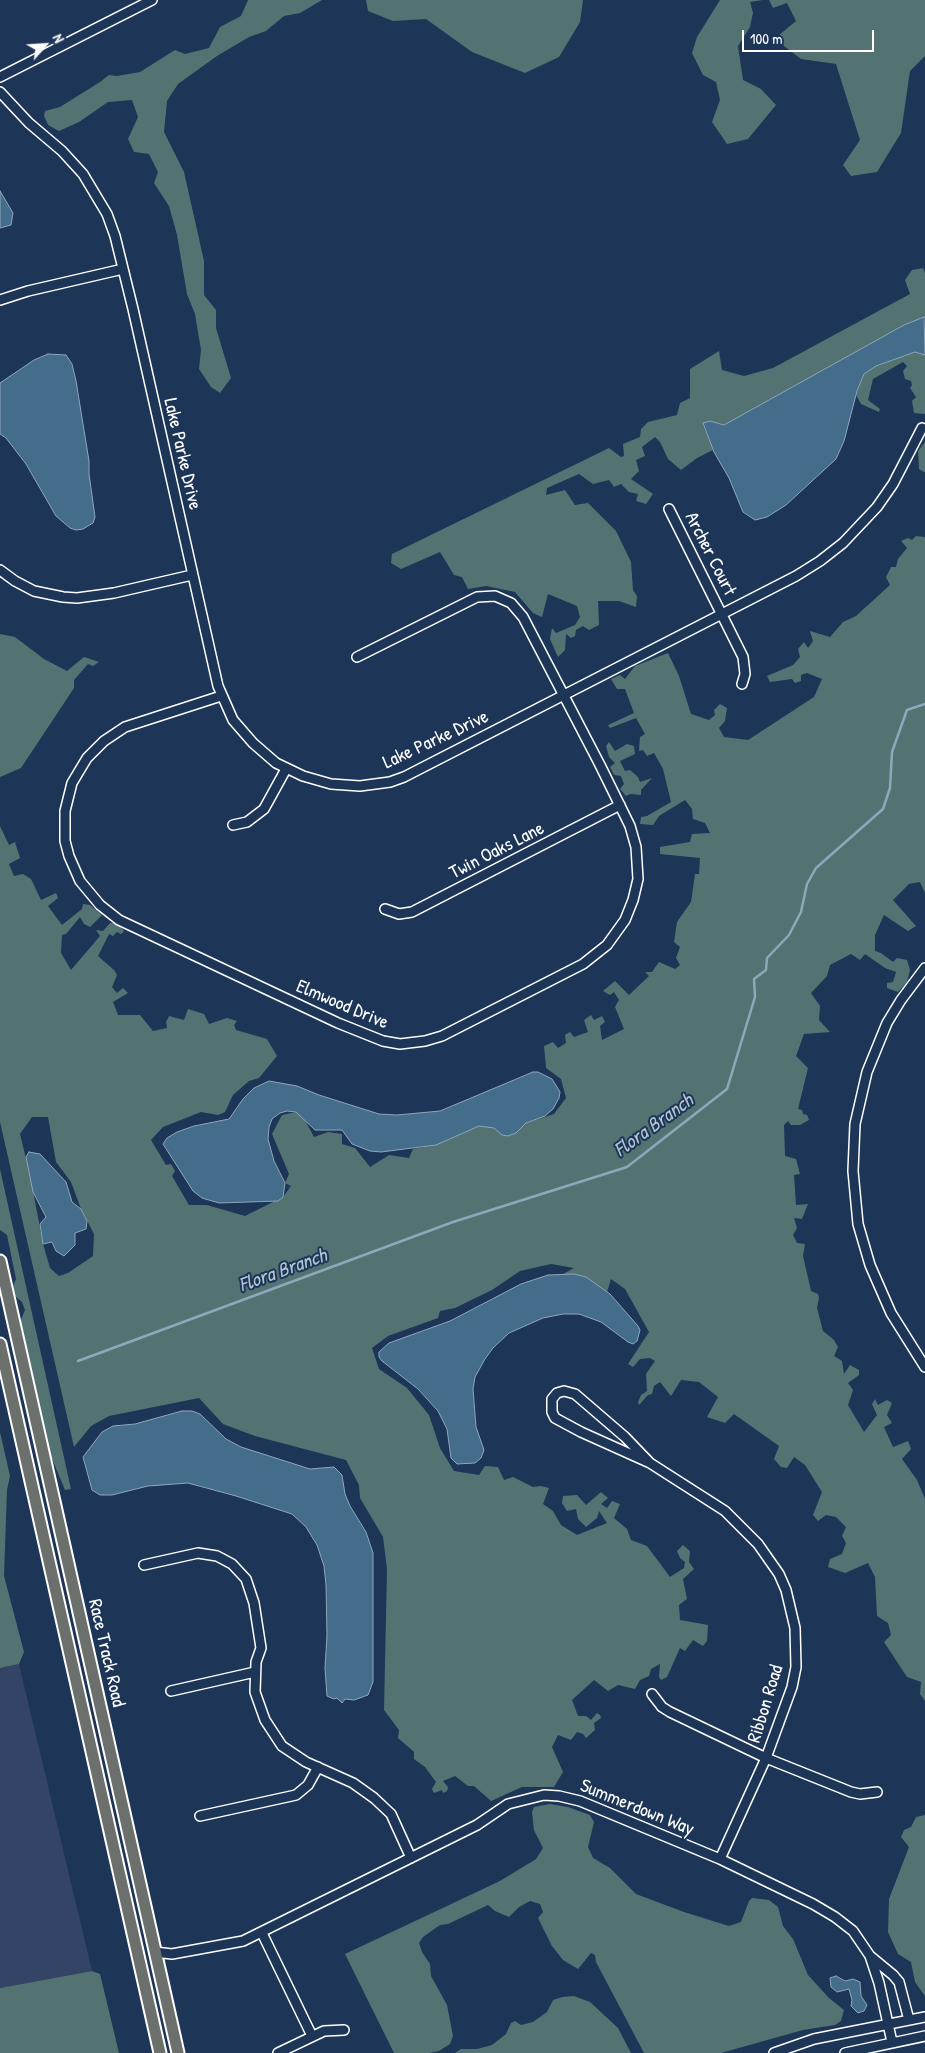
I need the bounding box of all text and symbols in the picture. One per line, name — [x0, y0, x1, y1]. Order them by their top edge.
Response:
north arrow — [20, 20, 70, 70]
scale bar — [745, 20, 878, 52]
text: 100 m — [750, 28, 783, 49]
text: N — [49, 31, 69, 46]
street label: Lake Parke Drive — [158, 396, 206, 512]
street label: Archer Court — [679, 508, 741, 600]
street label: Lake Parke Drive — [380, 706, 492, 774]
street label: Twin Oaks Lane — [446, 817, 548, 885]
street label: Elmwood Drive — [292, 975, 392, 1035]
water label: Flora Branch — [610, 1089, 698, 1163]
water label: Flora Branch — [236, 1244, 330, 1298]
street label: Race Track Road — [83, 1597, 129, 1709]
street label: Ribbon Road — [743, 1662, 789, 1746]
street label: Summerdown Way — [577, 1775, 697, 1841]

